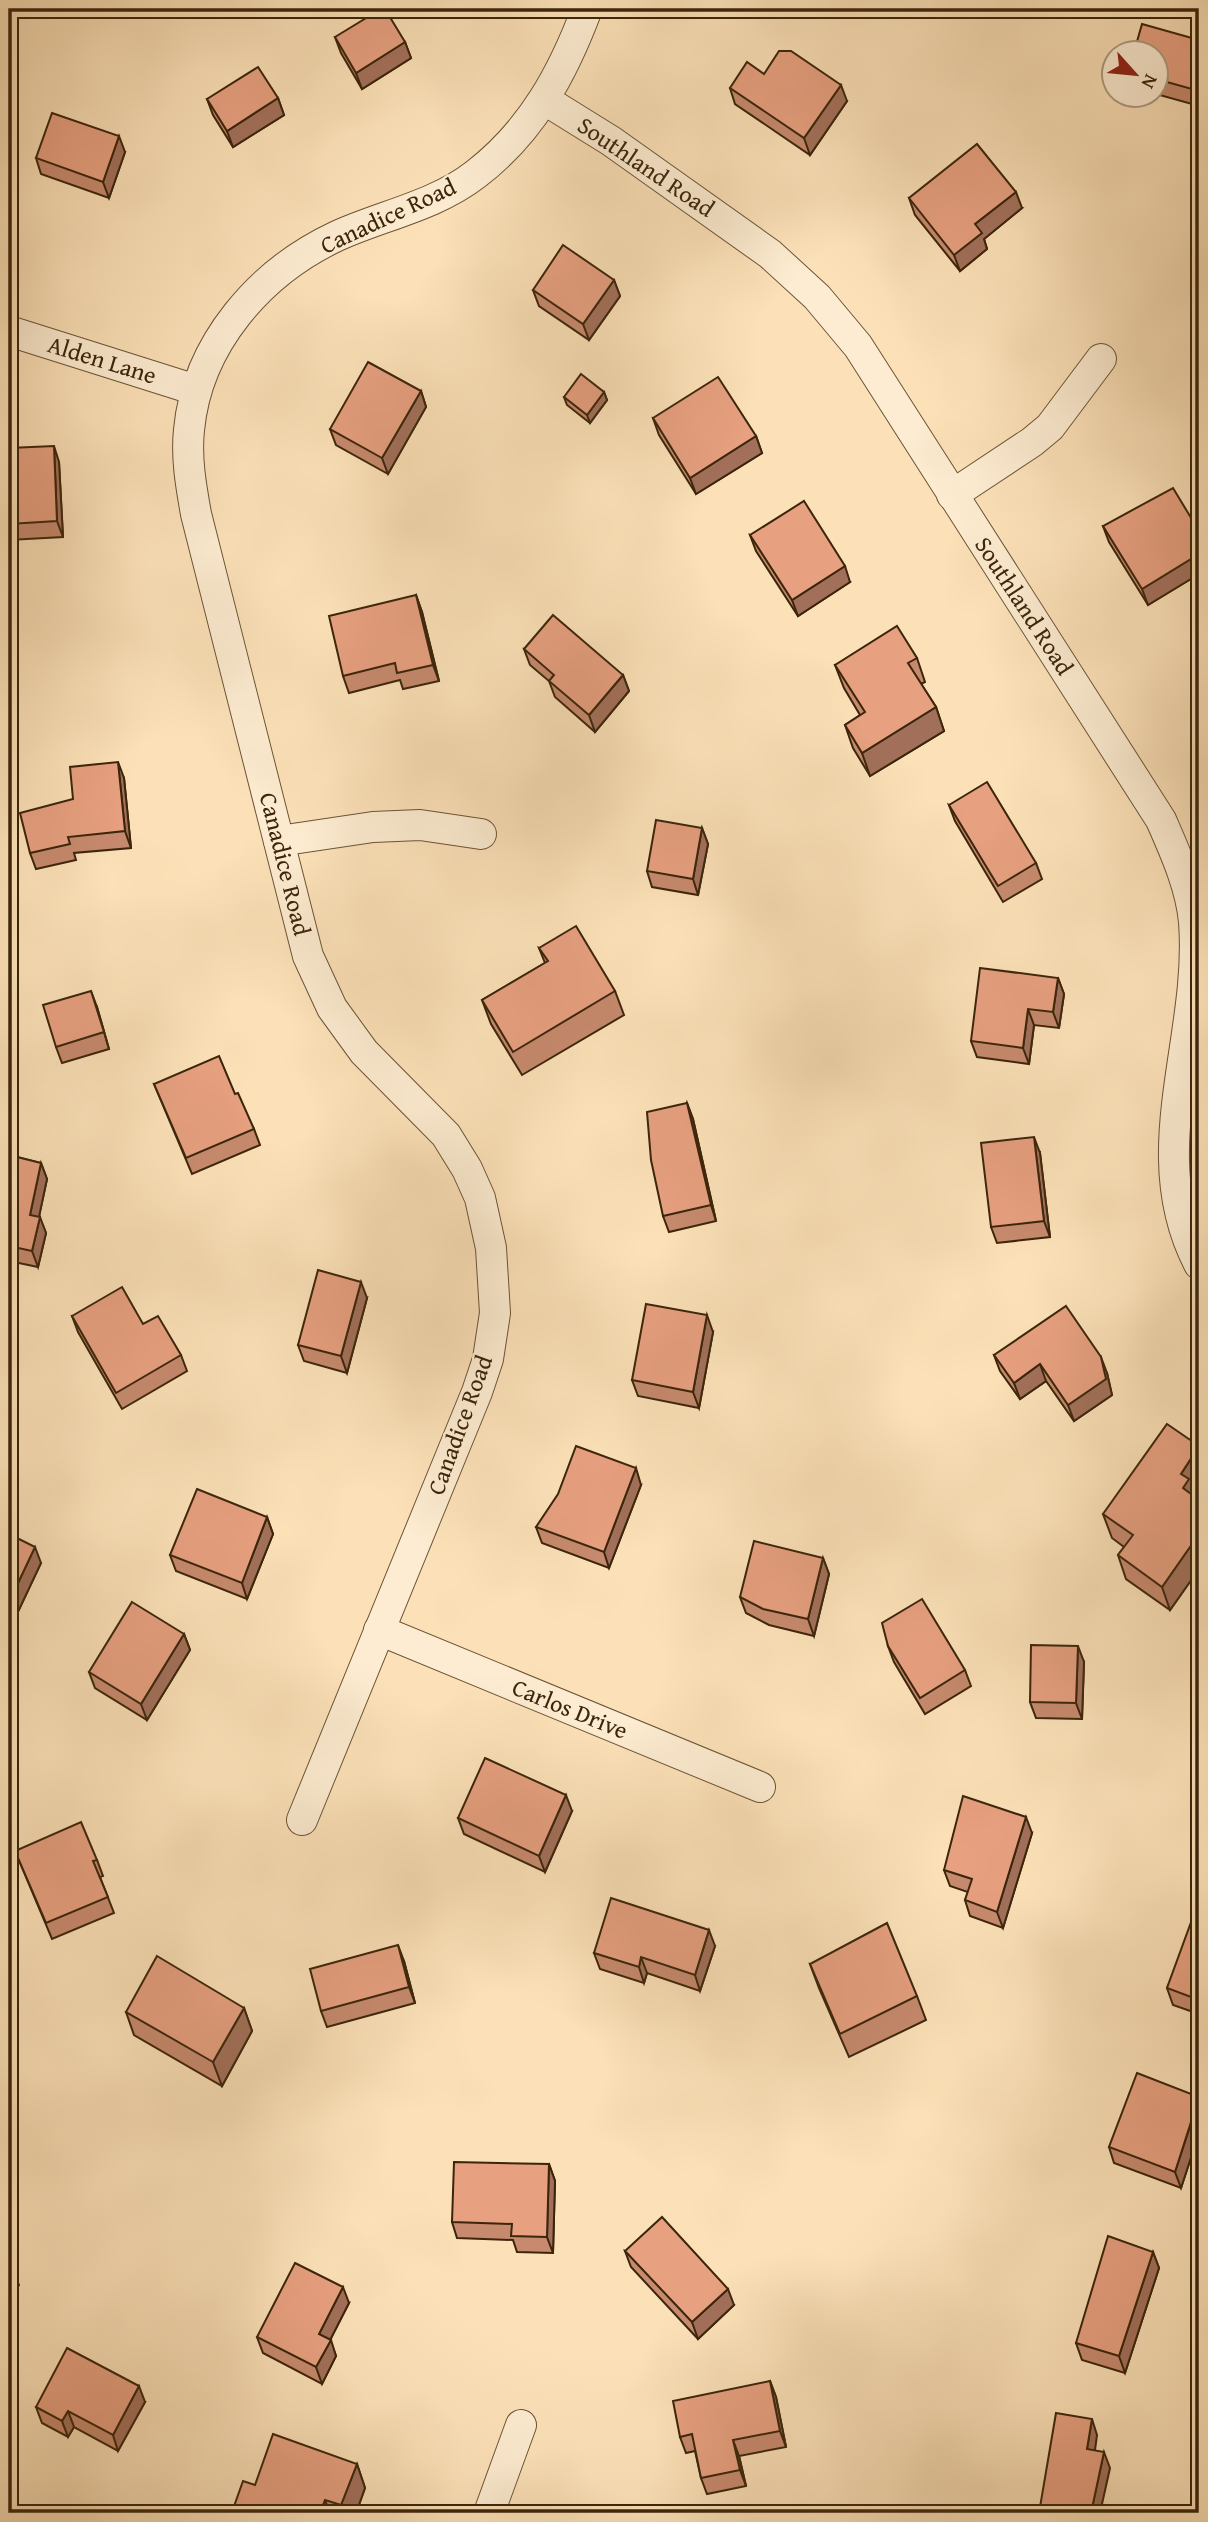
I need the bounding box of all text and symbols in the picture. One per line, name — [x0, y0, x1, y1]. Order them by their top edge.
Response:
north arrow — [1100, 38, 1170, 108]
text: N — [1135, 70, 1166, 94]
street label: Southland Road — [571, 108, 722, 226]
street label: Canadice Road — [314, 169, 462, 262]
street label: Alden Lane — [44, 326, 161, 393]
street label: Southland Road — [967, 530, 1082, 682]
street label: Canadice Road — [251, 789, 320, 939]
street label: Canadice Road — [418, 1350, 501, 1499]
street label: Carlos Drive — [507, 1669, 633, 1748]

